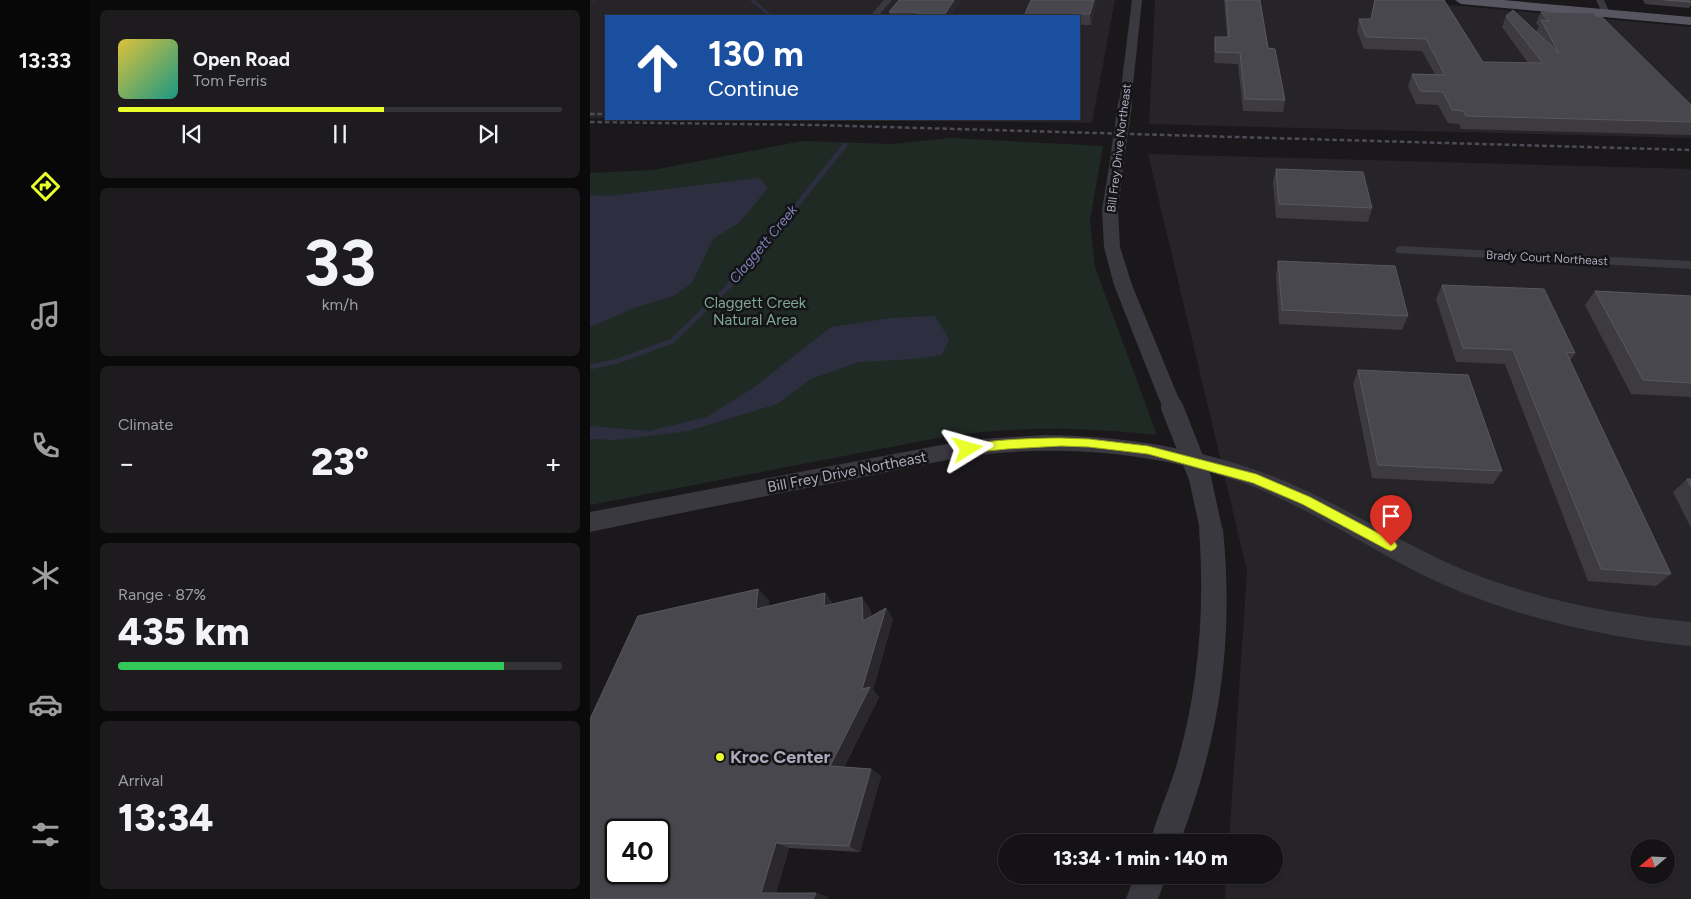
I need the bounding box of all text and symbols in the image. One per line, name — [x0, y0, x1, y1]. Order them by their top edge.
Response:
text: 130 m — [708, 33, 804, 75]
icon: ahead — [625, 35, 690, 100]
text: 13:33 — [19, 47, 71, 74]
text: Open Road — [193, 48, 290, 71]
text: Tom Ferris — [193, 71, 267, 90]
text: Continue — [708, 75, 799, 102]
street label: Bill Frey Drive Northeast — [1104, 82, 1134, 213]
icon: previous — [178, 120, 206, 148]
icon: pause — [326, 120, 354, 148]
icon: next — [474, 120, 502, 148]
icon: directions — [28, 169, 63, 204]
water label: Claggett Creek — [726, 201, 802, 287]
text: 33 — [304, 223, 376, 301]
street label: Brady Court Northeast — [1486, 248, 1609, 268]
park label: Claggett Creek Natural Area — [704, 294, 807, 329]
text: km/h — [322, 295, 358, 314]
icon: music — [28, 298, 63, 333]
text: Climate — [118, 415, 173, 434]
position arrow — [941, 422, 993, 474]
icon: phone — [28, 428, 63, 463]
text: 23° — [311, 439, 369, 485]
text: − — [118, 446, 135, 480]
text: + — [545, 446, 562, 480]
street label: Bill Frey Drive Northeast — [766, 448, 929, 496]
pin — [1370, 495, 1412, 546]
icon: arrive — [1377, 502, 1405, 530]
icon: climate — [28, 558, 63, 593]
text: Range · 87% — [118, 585, 206, 604]
text: 435 km — [118, 609, 250, 655]
icon: car — [28, 687, 63, 722]
place label: Kroc Center — [730, 746, 831, 768]
marker: Kroc Center — [714, 751, 726, 763]
text: Arrival — [118, 771, 163, 790]
text: 13:34 — [118, 795, 213, 841]
icon: filters — [28, 817, 63, 852]
speed limit sign: 40 — [605, 819, 670, 884]
north arrow — [1630, 839, 1675, 884]
map controls — [1630, 839, 1675, 884]
text: 13:34 · 1 min · 140 m — [1053, 847, 1228, 870]

